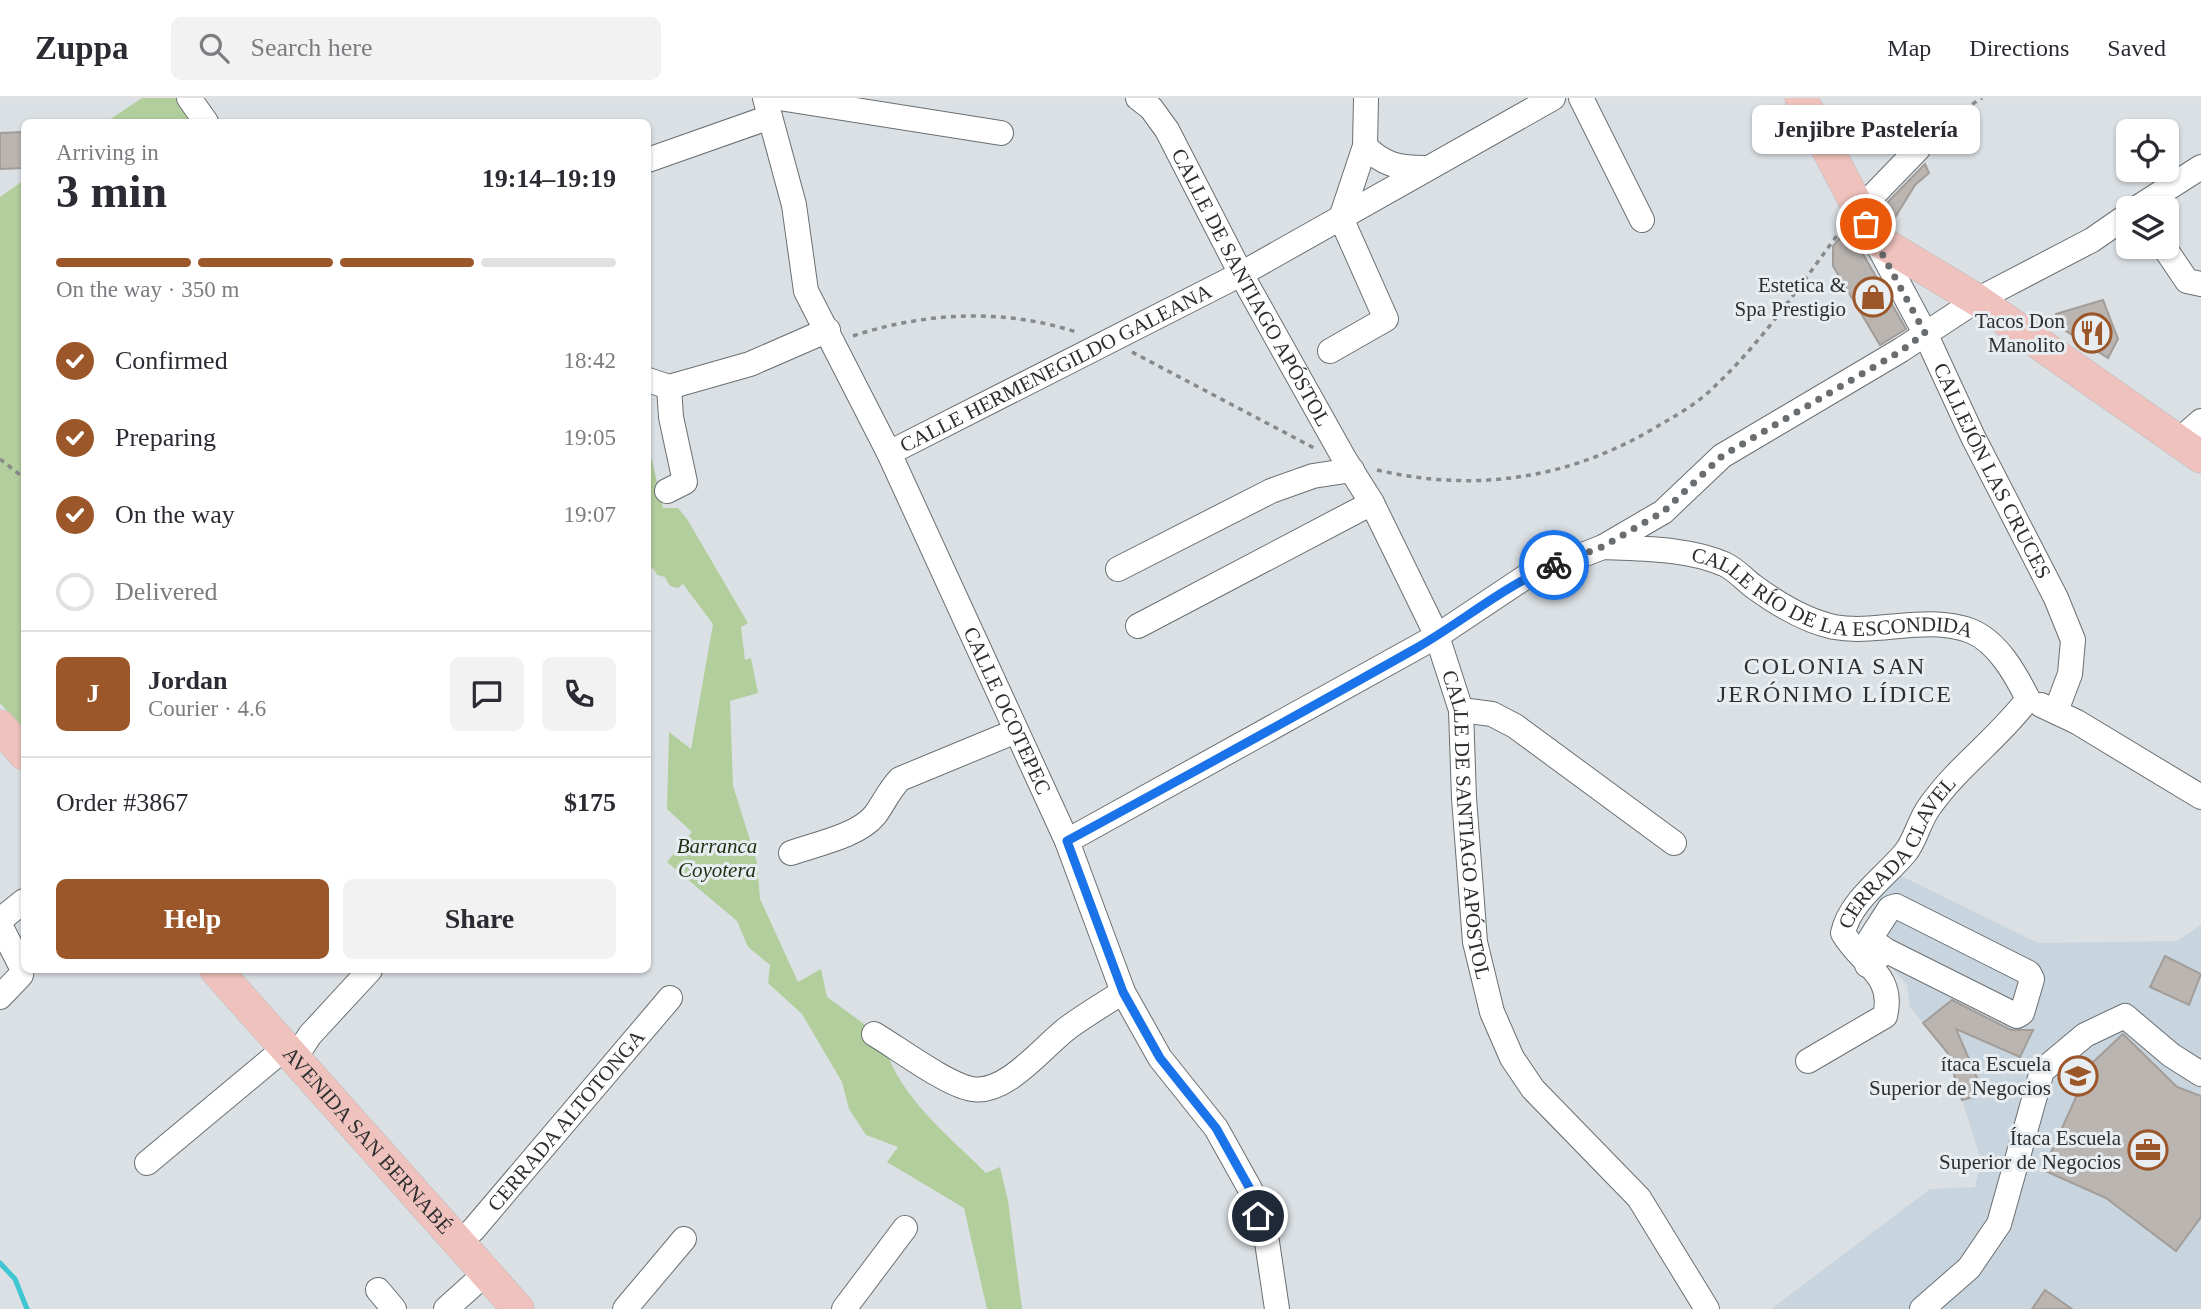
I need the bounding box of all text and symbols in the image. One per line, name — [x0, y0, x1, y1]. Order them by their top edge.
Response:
search box — [171, 17, 661, 80]
icon: search — [195, 29, 233, 67]
text: Zuppa — [35, 30, 129, 66]
text: Search here — [251, 33, 373, 62]
text: Map — [1887, 35, 1931, 61]
text: Directions — [1969, 35, 2069, 61]
text: Saved — [2107, 35, 2166, 61]
callout: Jenjibre Pastelería — [1752, 105, 1980, 154]
text: Jenjibre Pastelería — [1774, 117, 1958, 142]
map controls — [2116, 119, 2179, 259]
button: locate — [2116, 119, 2179, 182]
text: Arriving in — [56, 140, 159, 165]
street label: CALLE DE SANTIAGO APÓSTOL — [1167, 145, 1336, 430]
text: 19:14–19:19 — [482, 164, 616, 193]
text: 3 min — [56, 166, 167, 217]
pin — [1836, 194, 1896, 254]
button: layers — [2116, 196, 2179, 259]
icon: bag — [1847, 205, 1885, 243]
place label: Estetica & Spa Prestigio — [1735, 273, 1846, 321]
shop icon: Estetica & Spa Prestigio — [1852, 276, 1894, 318]
text: On the way · 350 m — [56, 277, 239, 302]
street label: CALLE HERMENEGILDO GALEANA — [896, 279, 1216, 457]
place label: Tacos Don Manolito — [1975, 309, 2065, 357]
restaurant icon: Tacos Don Manolito — [2071, 312, 2113, 354]
icon: check — [56, 342, 94, 380]
text: Confirmed — [115, 346, 228, 375]
text: 18:42 — [564, 348, 616, 373]
street label: CALLEJÓN LAS CRUCES — [1928, 359, 2056, 583]
icon: check — [56, 419, 94, 457]
text: Preparing — [115, 423, 216, 452]
text: 19:05 — [564, 425, 616, 450]
icon: check — [56, 496, 94, 534]
text: On the way — [115, 500, 235, 529]
text: 19:07 — [564, 502, 616, 527]
courier — [1519, 530, 1589, 600]
street label: CALLE RÍO DE LA ESCONDIDA — [1689, 542, 1977, 643]
icon: bike — [1535, 546, 1573, 584]
text: Delivered — [115, 577, 218, 606]
street label: CALLE OCOTEPEC — [958, 623, 1056, 798]
district label: COLONIA SAN JERÓNIMO LÍDICE — [1717, 653, 1953, 707]
button: chat — [450, 657, 524, 731]
button: phone — [542, 657, 616, 731]
text: Jordan — [148, 666, 227, 695]
street label: CALLE DE SANTIAGO APÓSTOL — [1437, 667, 1496, 982]
text: J — [87, 679, 100, 708]
text: Courier · 4.6 — [148, 696, 266, 721]
street label: CERRADA CLAVEL — [1833, 771, 1961, 932]
text: Order #3867 — [56, 788, 188, 817]
text: $175 — [564, 788, 616, 817]
park label: Barranca Coyotera — [677, 834, 757, 882]
button: Help — [56, 879, 329, 959]
button: Share — [343, 879, 616, 959]
street label: CERRADA ALTOTONGA — [482, 1024, 650, 1216]
street label: AVENIDA SAN BERNABÉ — [278, 1042, 457, 1239]
place label: ítaca Escuela Superior de Negocios — [1869, 1052, 2052, 1100]
school or university icon: ítaca Escuela Superior de Negocios — [2057, 1055, 2099, 1097]
place label: Ítaca Escuela Superior de Negocios — [1939, 1126, 2122, 1174]
office icon: Ítaca Escuela Superior de Negocios — [2127, 1129, 2169, 1171]
pin — [1228, 1186, 1288, 1246]
icon: home — [1239, 1197, 1277, 1235]

